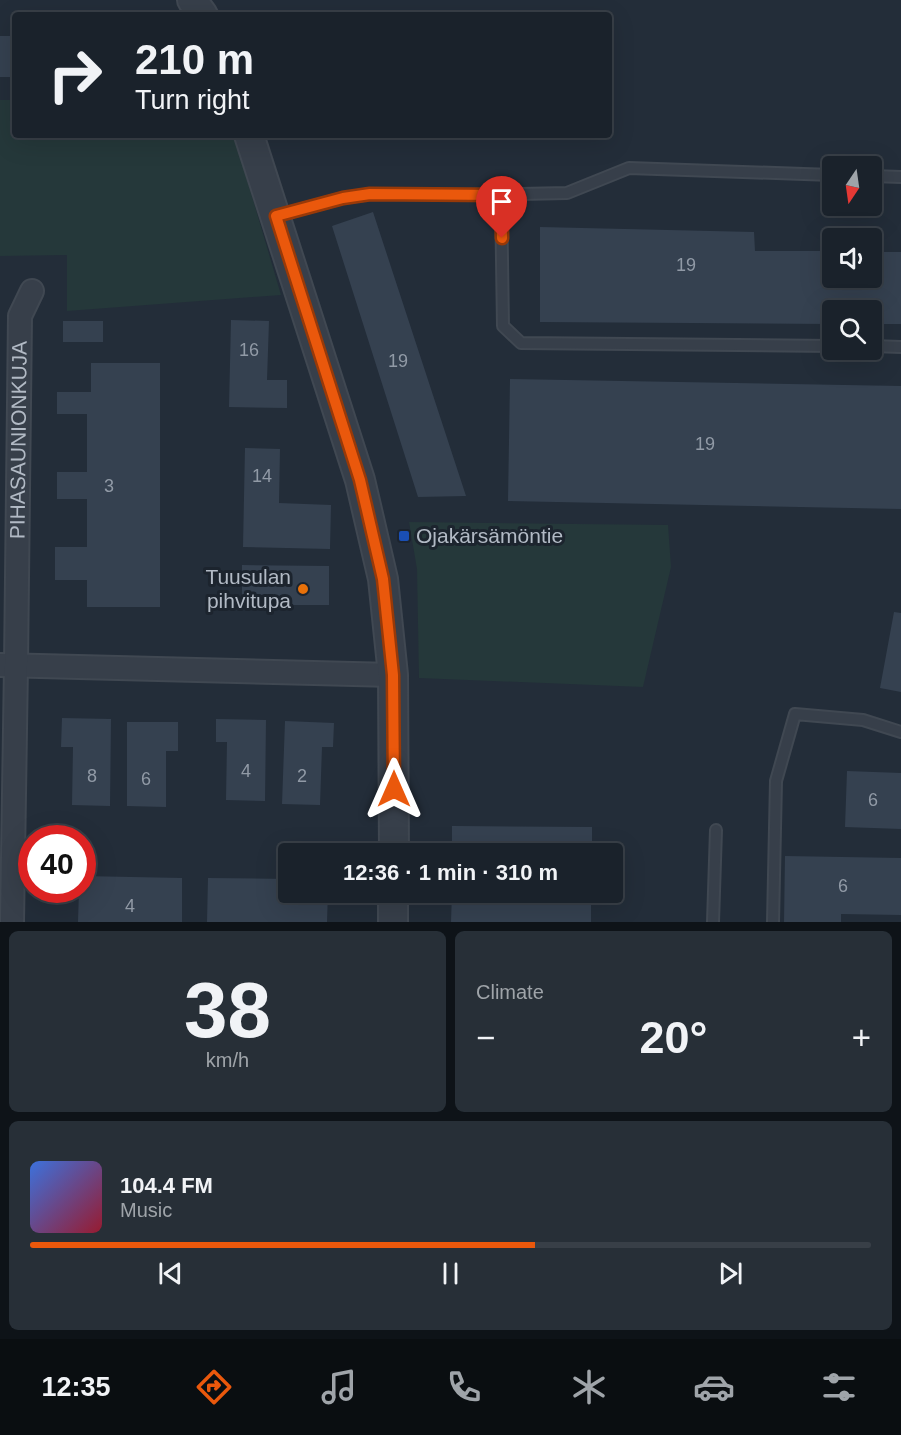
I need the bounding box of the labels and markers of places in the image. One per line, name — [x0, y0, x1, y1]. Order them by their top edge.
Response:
pin — [476, 176, 527, 238]
place label: Ojakärsämöntie — [416, 524, 563, 547]
marker: Ojakärsämöntie — [397, 529, 411, 543]
place label: Tuusulan pihvitupa — [205, 565, 291, 612]
marker: Tuusulan pihvitupa — [296, 582, 310, 596]

